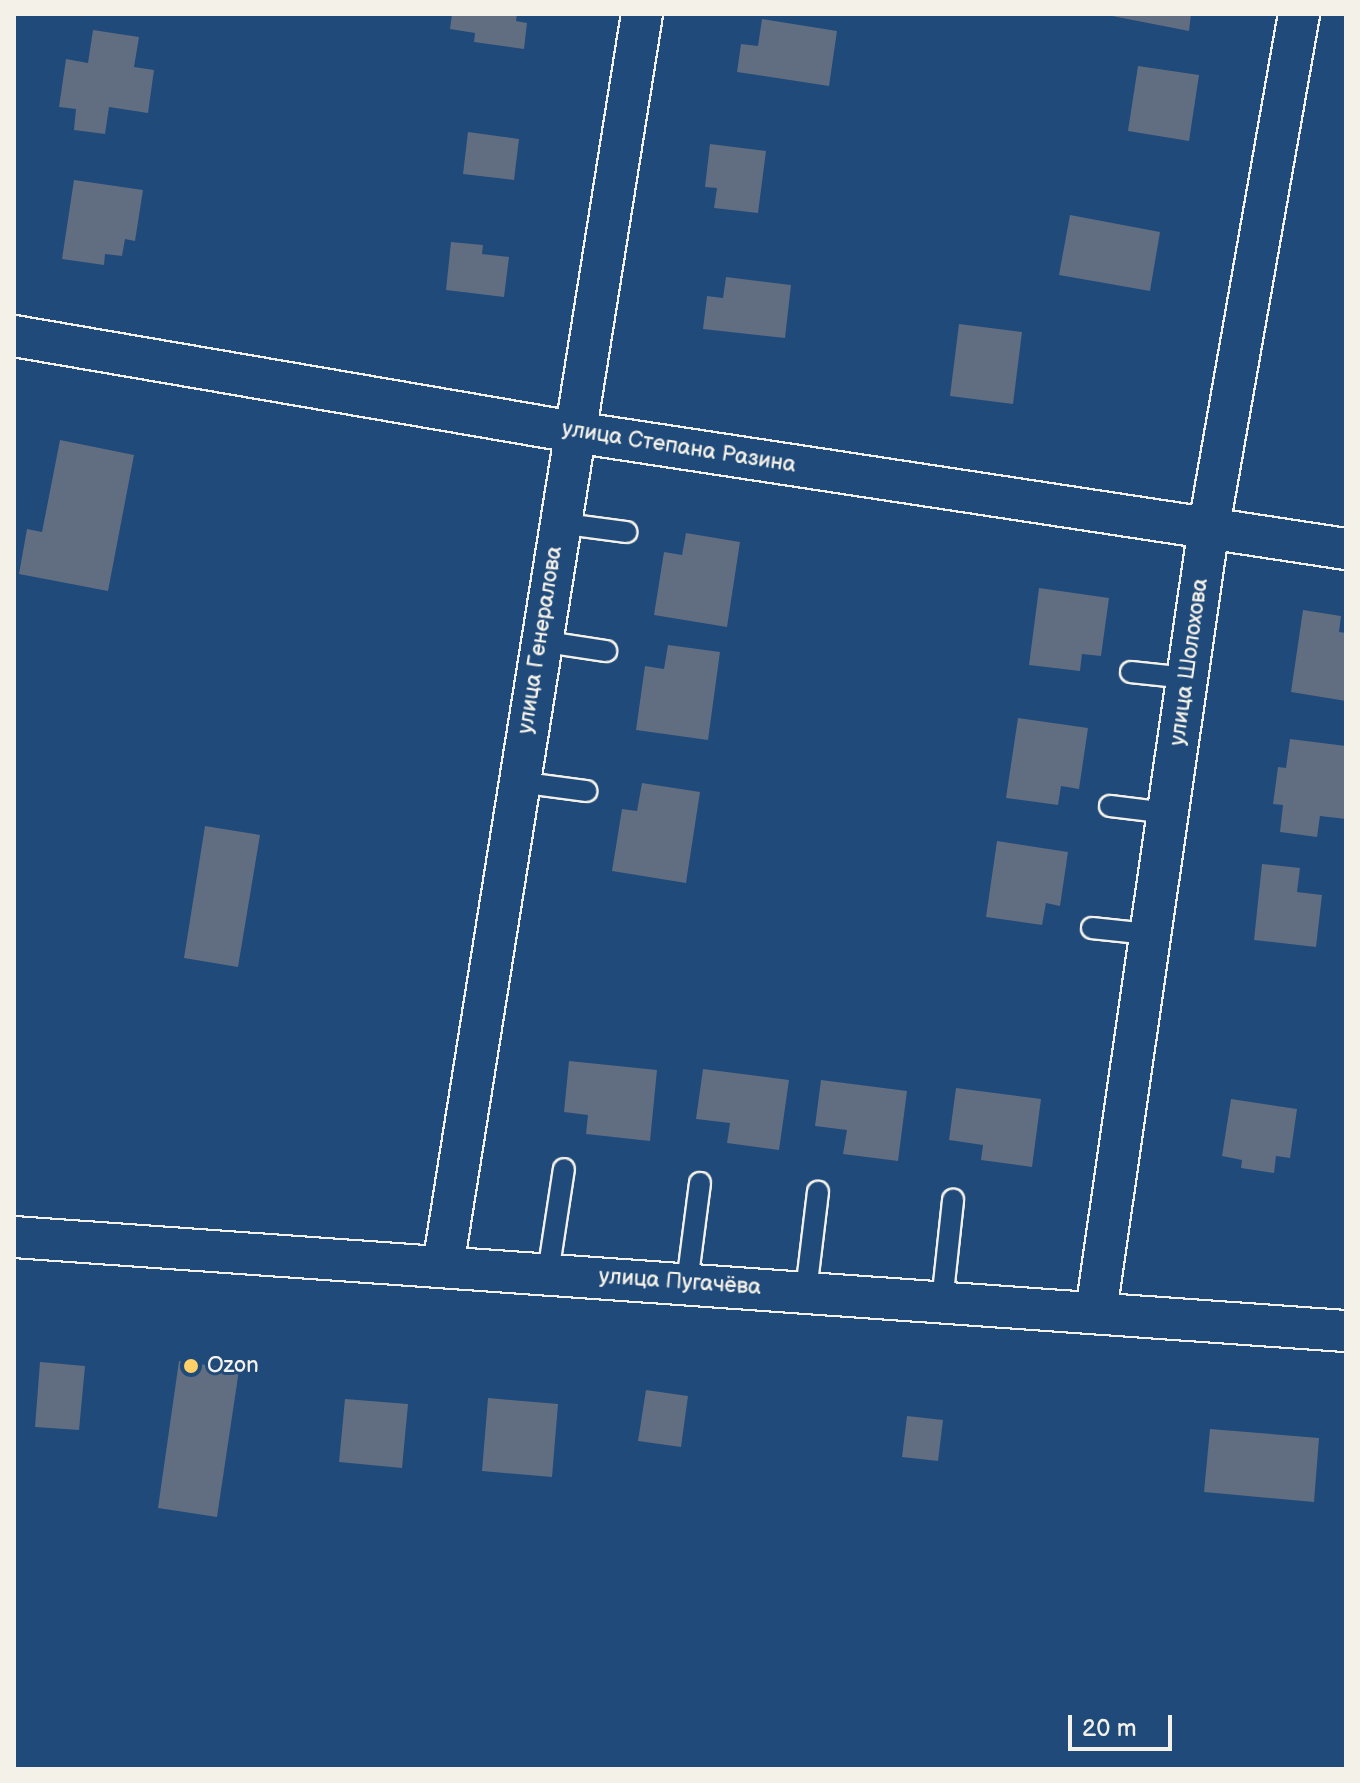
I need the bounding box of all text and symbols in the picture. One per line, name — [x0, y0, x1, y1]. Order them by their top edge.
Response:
street label: улица Степана Разина — [560, 415, 798, 479]
street label: улица Генералова — [512, 544, 568, 736]
street label: улица Шолохова — [1164, 577, 1214, 747]
street label: улица Пугачёва — [598, 1263, 762, 1301]
place label: Ozon — [207, 1353, 259, 1379]
marker: Ozon — [182, 1357, 200, 1375]
scale bar — [1072, 1699, 1176, 1749]
text: 20 m — [1082, 1714, 1137, 1743]

